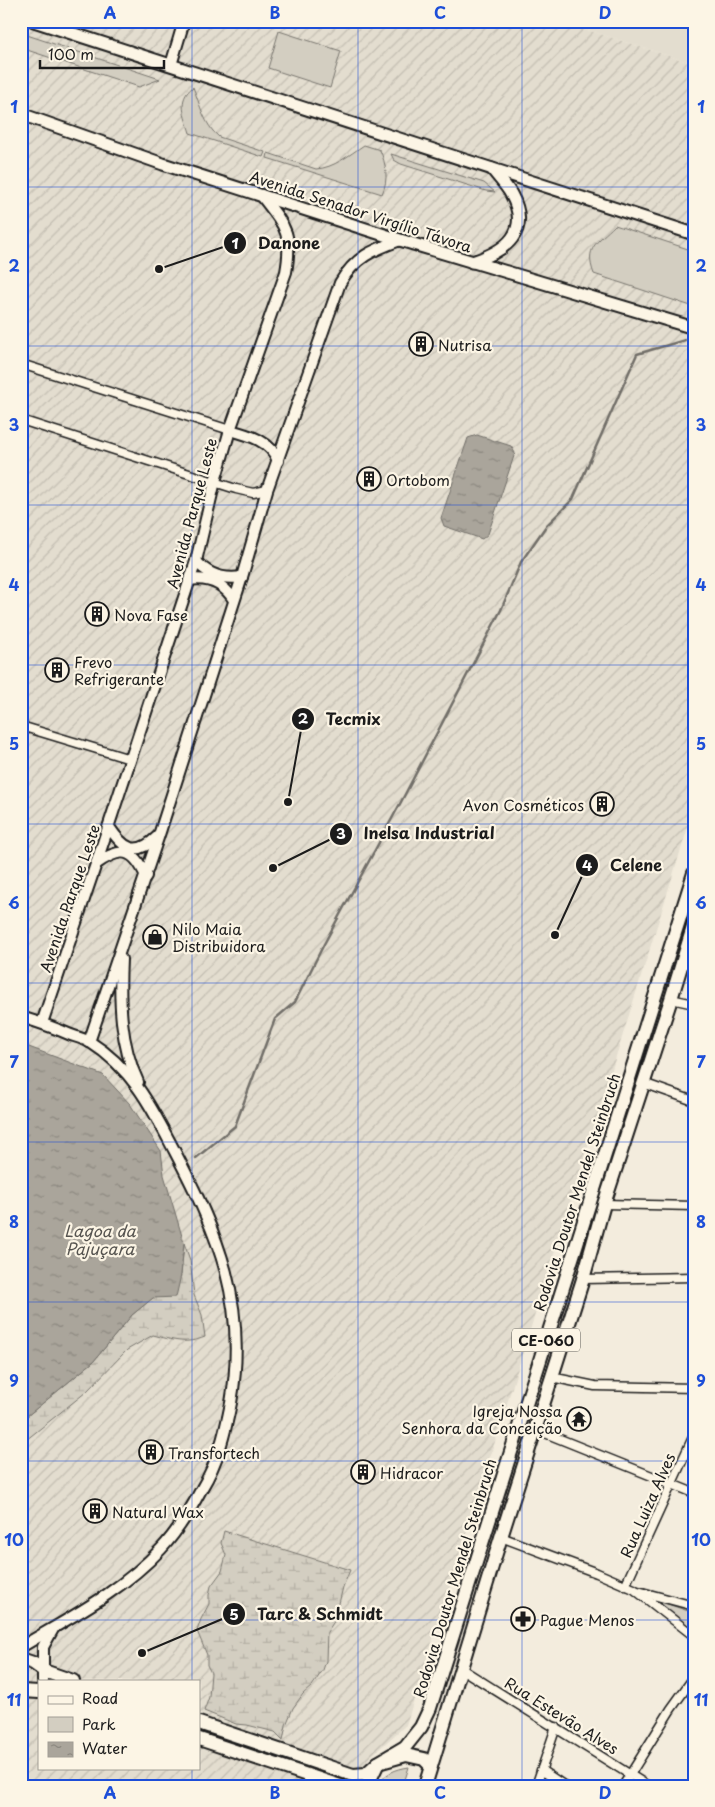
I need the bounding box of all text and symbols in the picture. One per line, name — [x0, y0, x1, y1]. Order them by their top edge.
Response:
text: A — [104, 0, 117, 24]
text: B — [270, 0, 281, 24]
text: C — [434, 0, 446, 24]
text: D — [599, 0, 611, 24]
scale bar — [40, 38, 164, 70]
text: 100 m — [48, 42, 94, 65]
text: 1 — [10, 94, 18, 118]
text: 1 — [697, 94, 705, 118]
street label: Avenida Senador Virgílio Távora — [247, 164, 475, 258]
callout: Danone — [223, 228, 330, 259]
text: Danone — [258, 230, 320, 254]
text: 1 — [231, 231, 239, 254]
text: 2 — [8, 253, 20, 277]
text: 2 — [695, 253, 707, 277]
building icon: Nutrisa — [408, 331, 434, 357]
place label: Nutrisa — [438, 333, 492, 356]
text: 3 — [9, 412, 19, 436]
text: 3 — [696, 412, 706, 436]
street label: Avenida Parque Leste — [160, 435, 222, 591]
building icon: Ortobom — [356, 466, 382, 492]
place label: Ortobom — [386, 468, 450, 491]
text: 4 — [9, 572, 20, 596]
text: 4 — [696, 572, 707, 596]
building icon: Nova Fase — [84, 601, 110, 627]
place label: Nova Fase — [114, 603, 188, 626]
place label: Frevo Refrigerante — [74, 650, 164, 690]
building icon: Frevo Refrigerante — [44, 657, 70, 683]
callout: Tecmix — [291, 704, 391, 735]
text: 2 — [298, 706, 309, 729]
text: Tecmix — [326, 706, 380, 730]
text: 5 — [9, 731, 19, 755]
text: 5 — [696, 731, 706, 755]
building icon: Avon Cosméticos — [589, 791, 615, 817]
place label: Avon Cosméticos — [463, 793, 584, 816]
callout: Inelsa Industrial — [328, 818, 505, 849]
text: Inelsa Industrial — [363, 820, 495, 844]
street label: Avenida Parque Leste — [33, 821, 105, 975]
text: 3 — [336, 821, 346, 844]
callout: Celene — [575, 850, 672, 881]
text: Celene — [610, 852, 662, 876]
text: 4 — [582, 853, 592, 876]
text: 6 — [8, 890, 20, 914]
text: 6 — [695, 890, 707, 914]
place label: Nilo Maia Distribuidora — [172, 917, 266, 957]
shop icon: Nilo Maia Distribuidora — [142, 924, 168, 950]
text: 7 — [9, 1049, 19, 1073]
text: 7 — [696, 1049, 706, 1073]
street label: Rodovia Doutor Mendel Steinbruch — [527, 1070, 625, 1314]
text: 8 — [9, 1209, 19, 1233]
text: 8 — [696, 1209, 706, 1233]
water label: Lagoa da Pajuçara — [64, 1218, 137, 1260]
road number: CE-060 — [512, 1328, 580, 1352]
text: 9 — [9, 1368, 19, 1392]
text: 9 — [696, 1368, 706, 1392]
place label: Igreja Nossa Senhora da Conceição — [401, 1399, 563, 1439]
temple icon: Igreja Nossa Senhora da Conceição — [566, 1406, 592, 1432]
building icon: Transfortech — [138, 1439, 164, 1465]
place label: Transfortech — [168, 1441, 260, 1464]
street label: Rua Luiza Alves — [614, 1449, 680, 1561]
street label: Rodovia Doutor Mendel Steinbruch — [407, 1455, 501, 1701]
building icon: Hidracor — [350, 1459, 376, 1485]
place label: Hidracor — [380, 1461, 443, 1484]
building icon: Natural Wax — [82, 1498, 108, 1524]
place label: Natural Wax — [112, 1500, 204, 1523]
text: 10 — [4, 1527, 24, 1551]
text: 10 — [691, 1527, 711, 1551]
callout: Tarc & Schmidt — [222, 1599, 393, 1630]
text: Tarc & Schmidt — [257, 1601, 383, 1625]
text: 5 — [229, 1602, 239, 1625]
pharmacy icon: Pague Menos — [510, 1606, 536, 1632]
place label: Pague Menos — [540, 1608, 635, 1631]
street label: Rua Estevão Alves — [501, 1671, 624, 1759]
legend — [38, 1680, 200, 1770]
text: Road — [82, 1686, 118, 1709]
text: 11 — [7, 1687, 21, 1711]
text: 11 — [694, 1687, 708, 1711]
text: Park — [82, 1712, 116, 1735]
text: Water — [82, 1736, 127, 1759]
text: A — [104, 1780, 117, 1804]
text: B — [270, 1780, 281, 1804]
text: C — [434, 1780, 446, 1804]
text: D — [599, 1780, 611, 1804]

